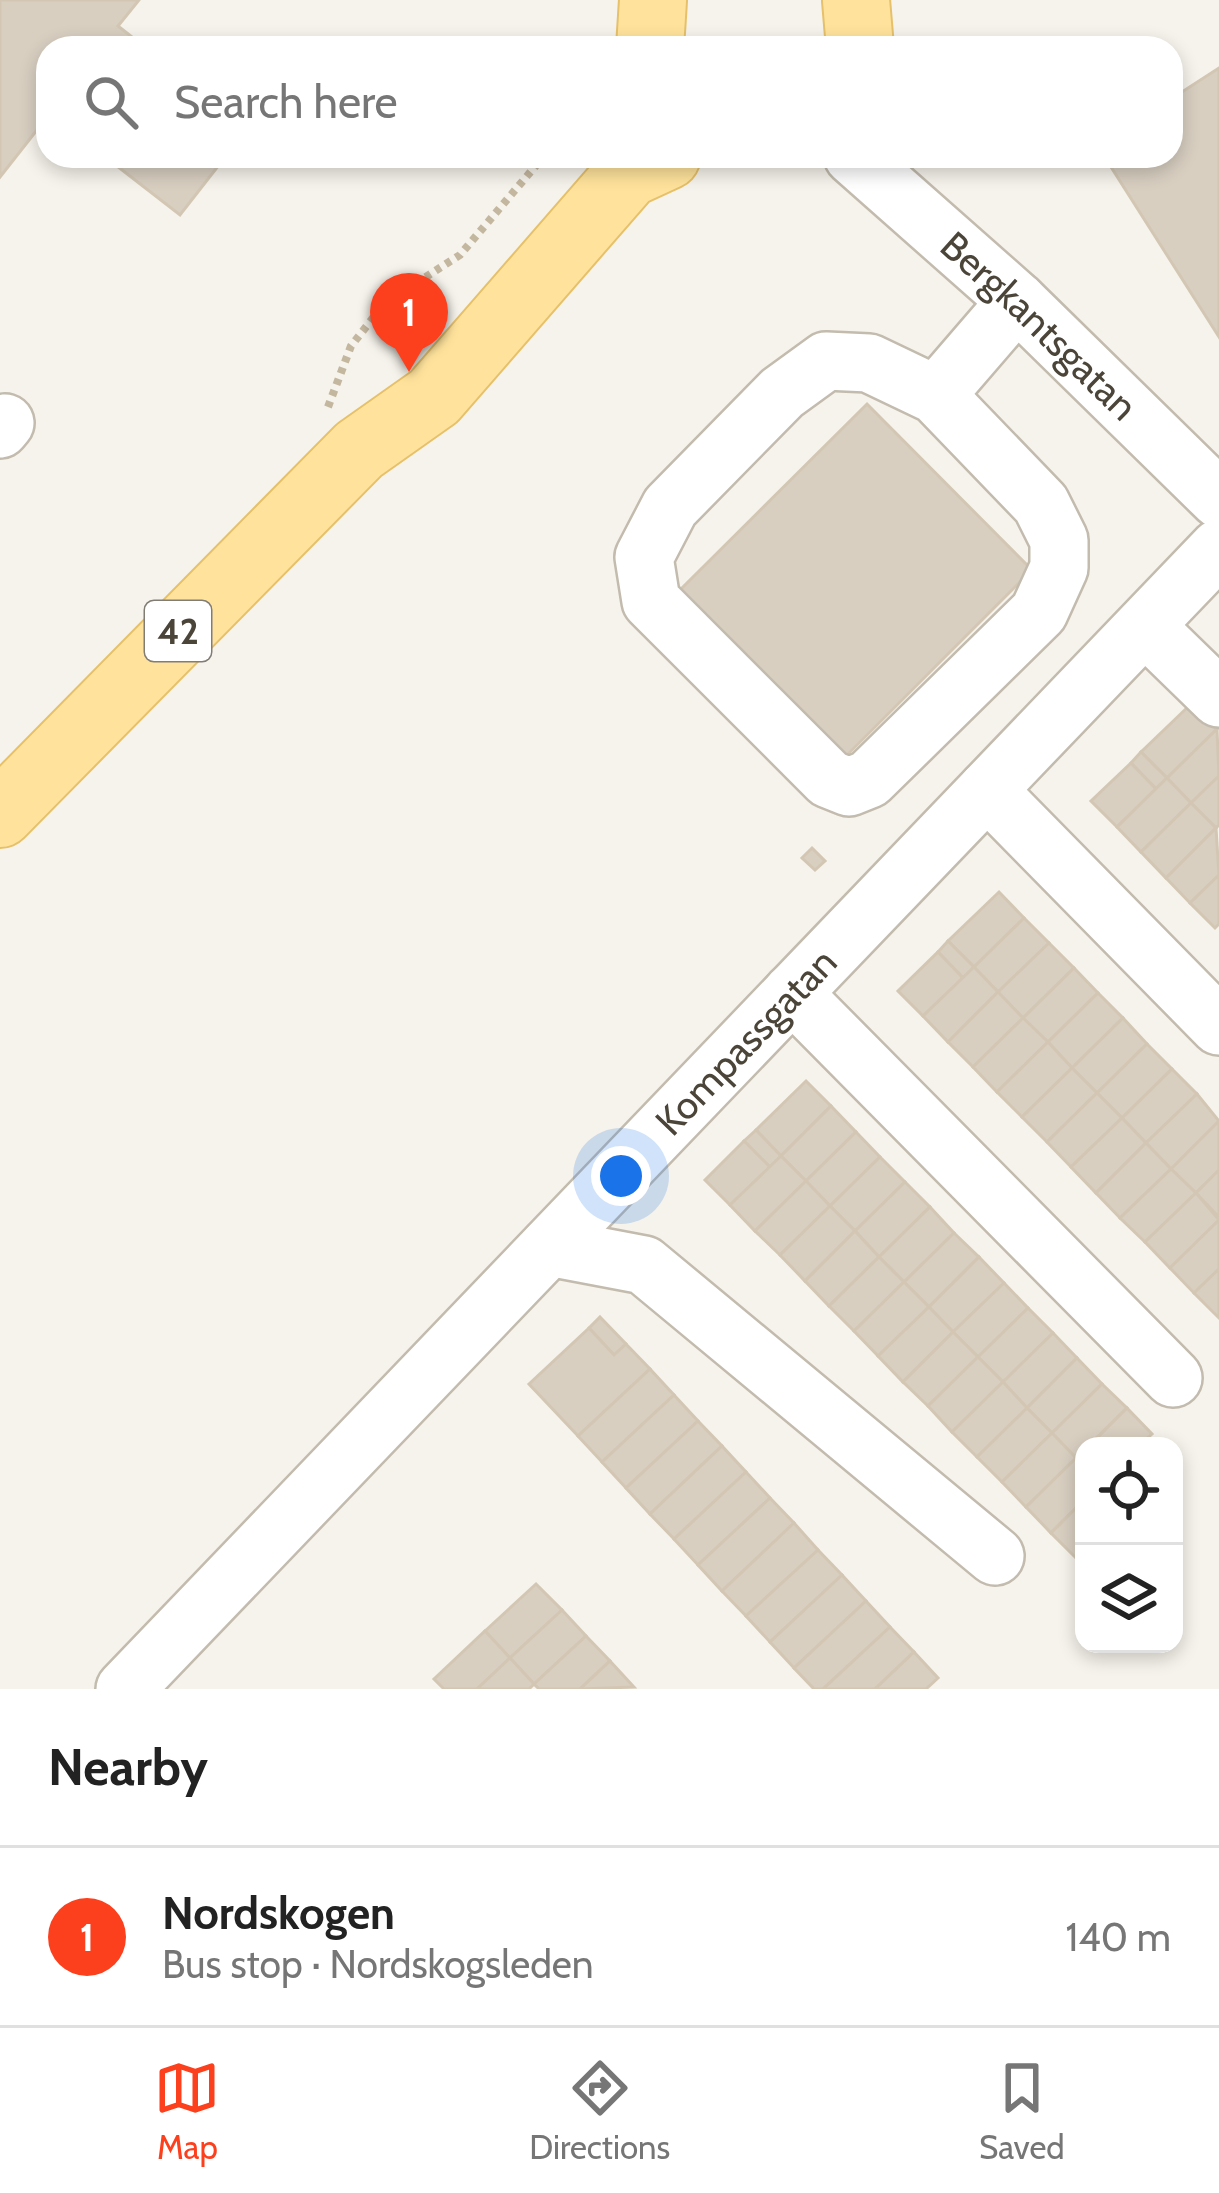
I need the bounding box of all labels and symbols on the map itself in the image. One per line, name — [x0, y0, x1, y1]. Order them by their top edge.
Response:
street label: Bergkantsgatan — [931, 221, 1148, 430]
pin: 1 — [370, 273, 448, 372]
road number: 42 — [145, 601, 211, 661]
street label: Kompassgatan — [645, 938, 846, 1145]
your location — [591, 1146, 651, 1206]

